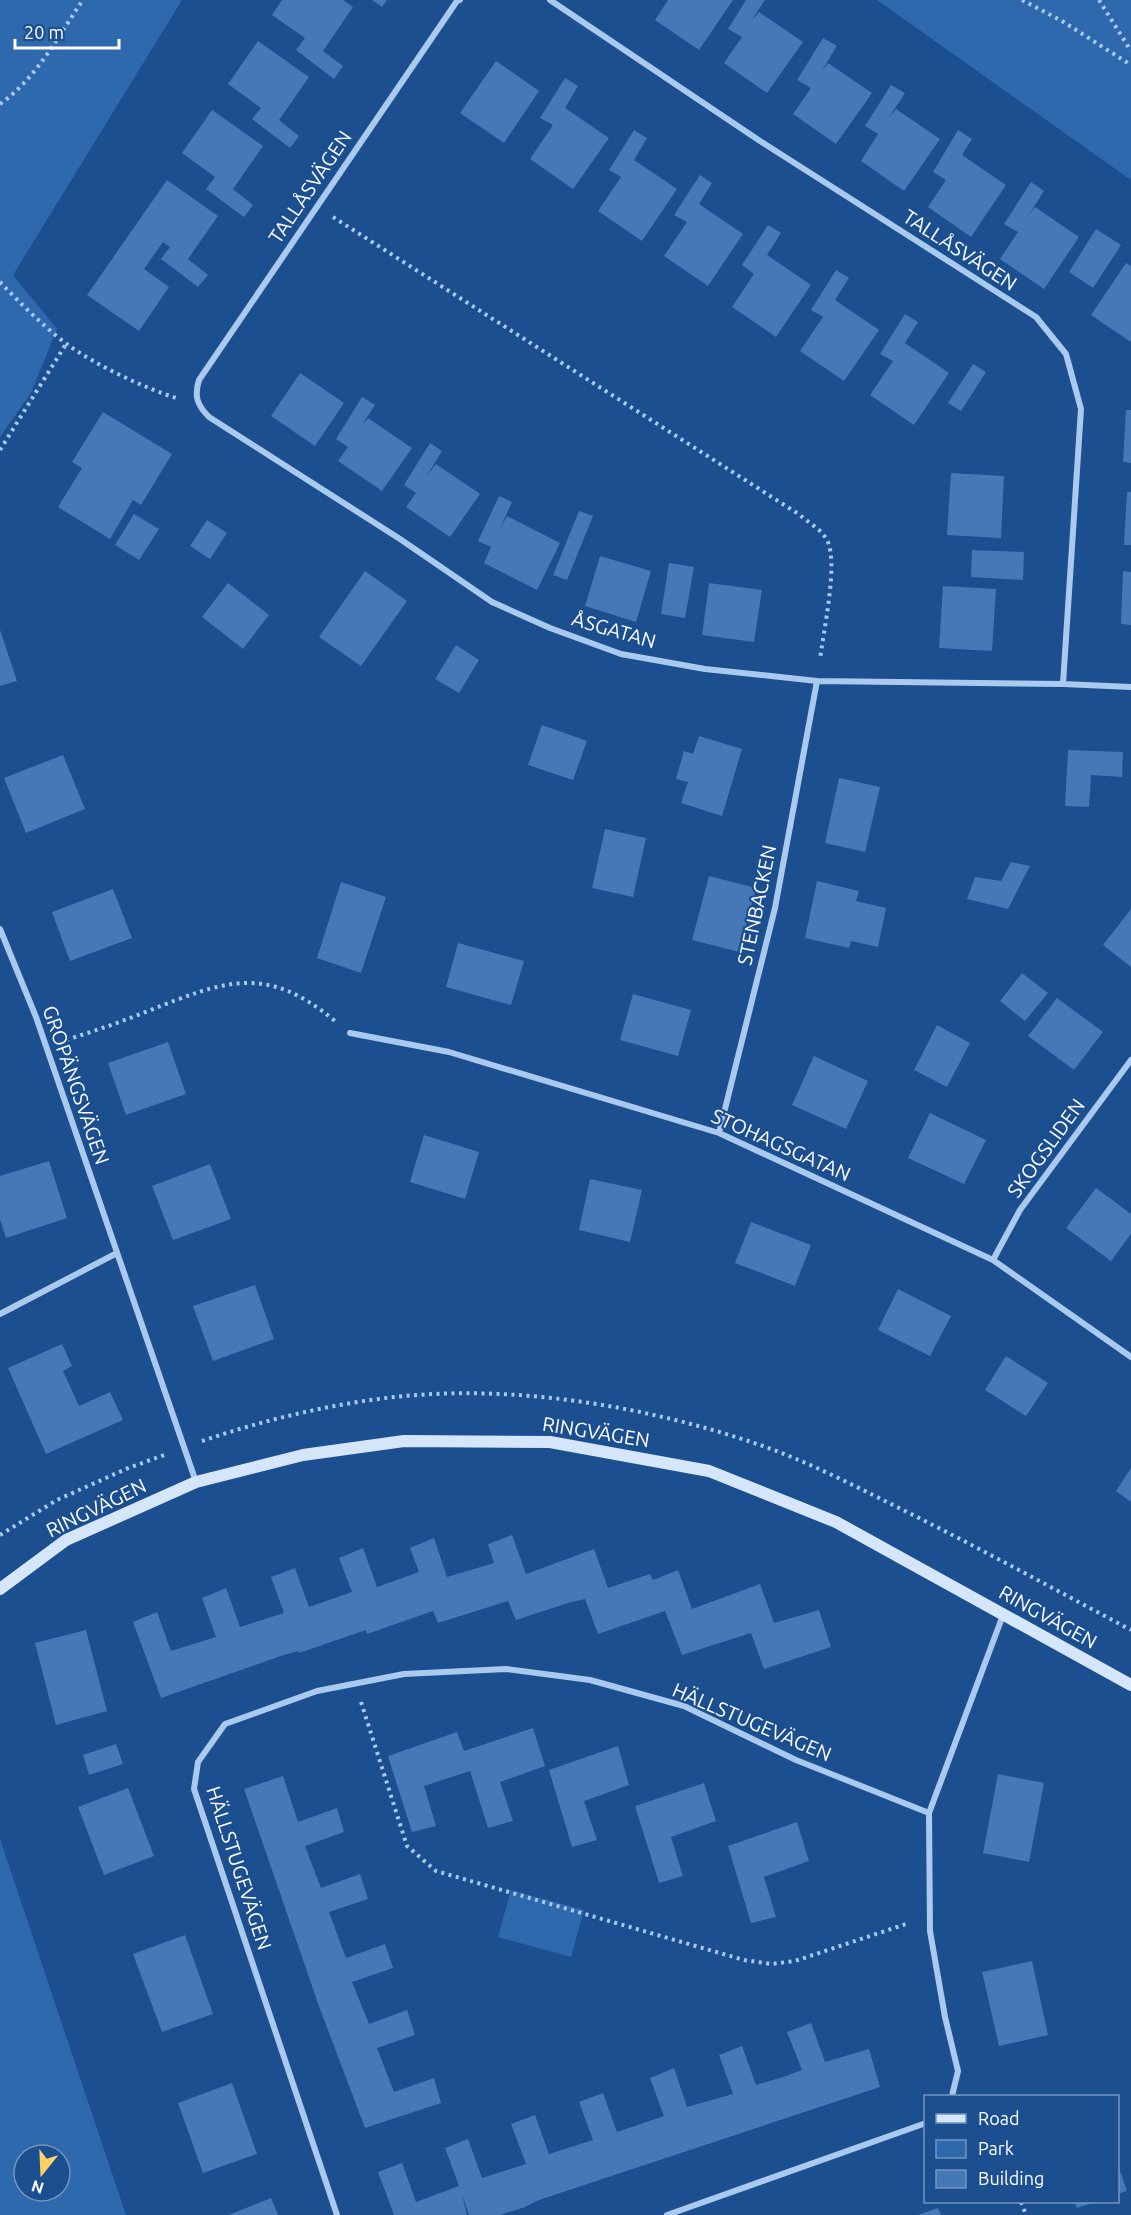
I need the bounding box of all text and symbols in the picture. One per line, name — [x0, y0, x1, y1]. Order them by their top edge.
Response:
scale bar — [15, 12, 118, 50]
text: 20 m — [24, 22, 64, 42]
street label: TALLÅSVÄGEN — [263, 126, 356, 247]
street label: TALLÅSVÄGEN — [899, 204, 1021, 295]
street label: ÅSGATAN — [570, 607, 659, 652]
street label: STENBACKEN — [733, 843, 780, 967]
street label: GROPÄNGSVÄGEN — [38, 1002, 114, 1167]
street label: SKOGSLIDEN — [1002, 1094, 1089, 1202]
street label: STOHAGSGATAN — [708, 1104, 854, 1185]
street label: RINGVÄGEN — [541, 1412, 651, 1451]
street label: RINGVÄGEN — [42, 1473, 150, 1542]
street label: RINGVÄGEN — [995, 1580, 1101, 1653]
street label: HÄLLSTUGEVÄGEN — [669, 1678, 835, 1765]
street label: HÄLLSTUGEVÄGEN — [202, 1783, 277, 1952]
legend — [924, 2095, 1119, 2203]
text: Road — [978, 2108, 1020, 2128]
text: Park — [978, 2138, 1014, 2158]
north arrow — [12, 2143, 72, 2203]
text: Building — [978, 2168, 1044, 2188]
text: N — [29, 2177, 46, 2198]

